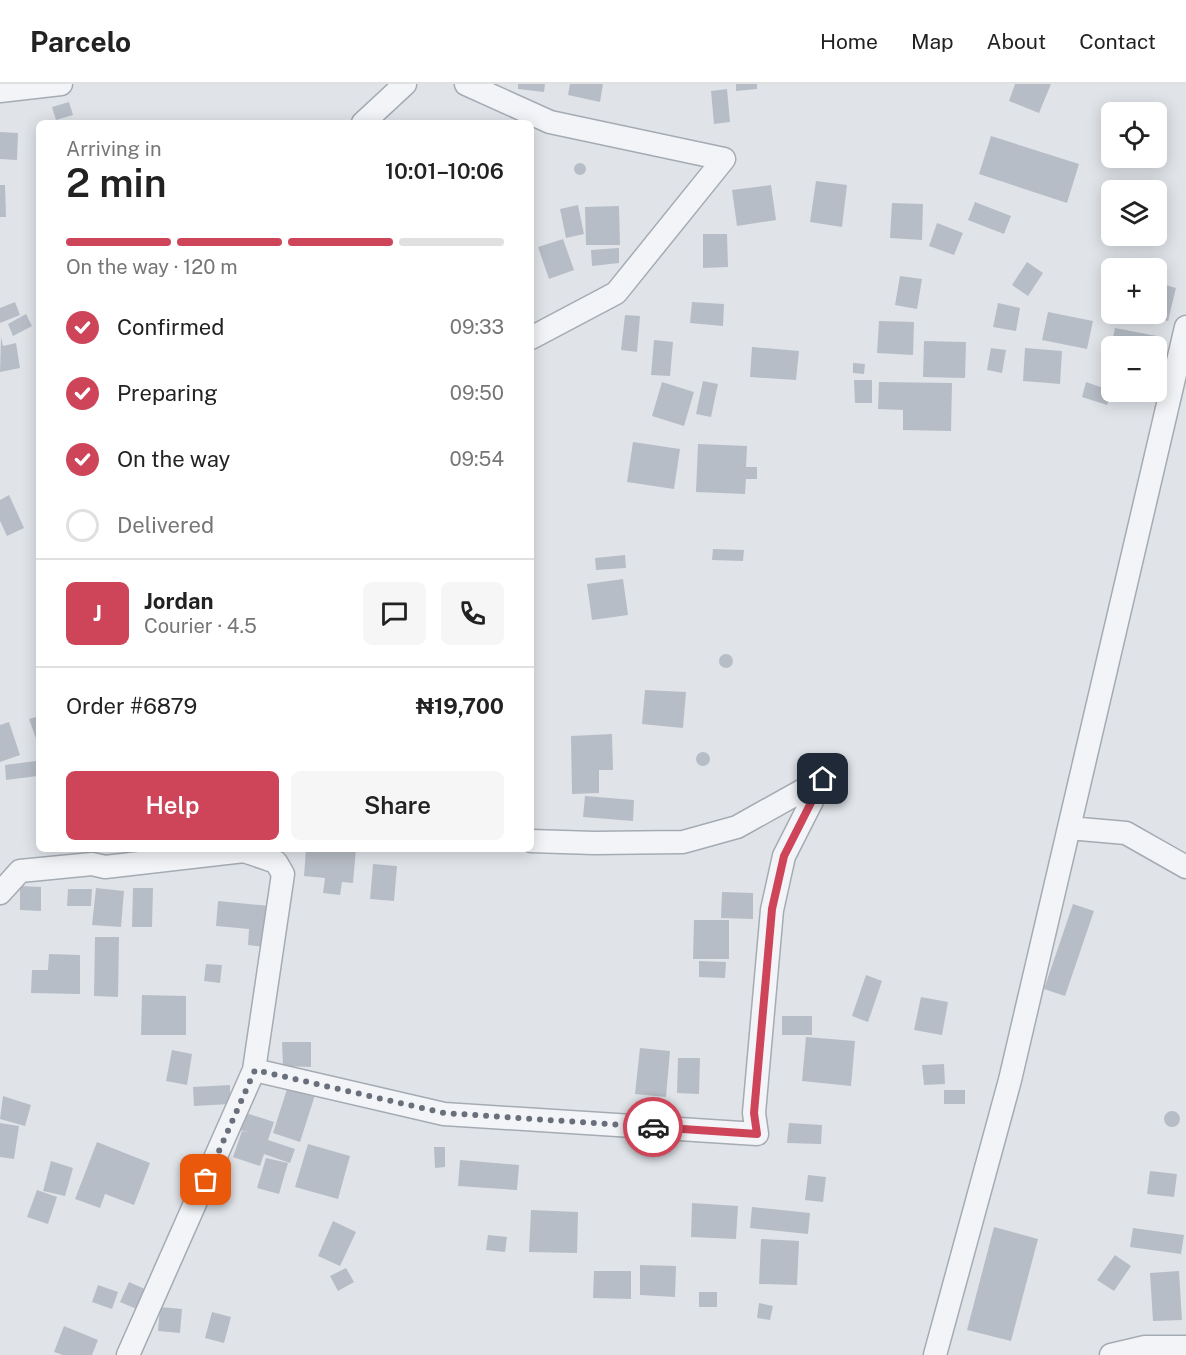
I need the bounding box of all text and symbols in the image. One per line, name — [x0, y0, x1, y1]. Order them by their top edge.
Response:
text: Parcelo — [30, 25, 131, 58]
text: Home — [820, 29, 878, 54]
text: Map — [911, 29, 954, 54]
text: About — [987, 29, 1046, 54]
text: Contact — [1079, 29, 1156, 54]
map controls — [1101, 102, 1167, 402]
button: locate — [1101, 102, 1167, 168]
text: Arriving in — [66, 137, 161, 161]
text: 10:01–10:06 — [385, 158, 504, 184]
text: 2 min — [66, 160, 167, 206]
button: layers — [1101, 180, 1167, 246]
text: On the way · 120 m — [66, 255, 238, 279]
button: + — [1101, 258, 1167, 324]
icon: check — [66, 311, 99, 344]
text: Confirmed — [117, 314, 224, 340]
text: 09:33 — [450, 315, 504, 339]
button: − — [1101, 336, 1167, 402]
icon: check — [66, 377, 99, 410]
text: Preparing — [117, 380, 218, 406]
text: 09:50 — [450, 381, 504, 405]
icon: check — [66, 443, 99, 476]
text: On the way — [117, 446, 230, 472]
text: 09:54 — [450, 447, 504, 471]
text: Delivered — [117, 512, 214, 538]
button: chat — [363, 582, 426, 645]
button: phone — [441, 582, 504, 645]
text: Jordan — [144, 588, 213, 614]
text: J — [93, 600, 102, 626]
text: Courier · 4.5 — [144, 614, 257, 638]
text: Order #6879 — [66, 693, 197, 719]
text: ₦19,700 — [416, 693, 504, 719]
pin — [797, 753, 848, 804]
icon: home — [806, 762, 839, 795]
button: Help — [66, 771, 279, 840]
button: Share — [291, 771, 504, 840]
courier — [623, 1097, 683, 1157]
icon: car — [637, 1111, 670, 1144]
pin — [180, 1154, 231, 1205]
icon: bag — [189, 1163, 222, 1196]

